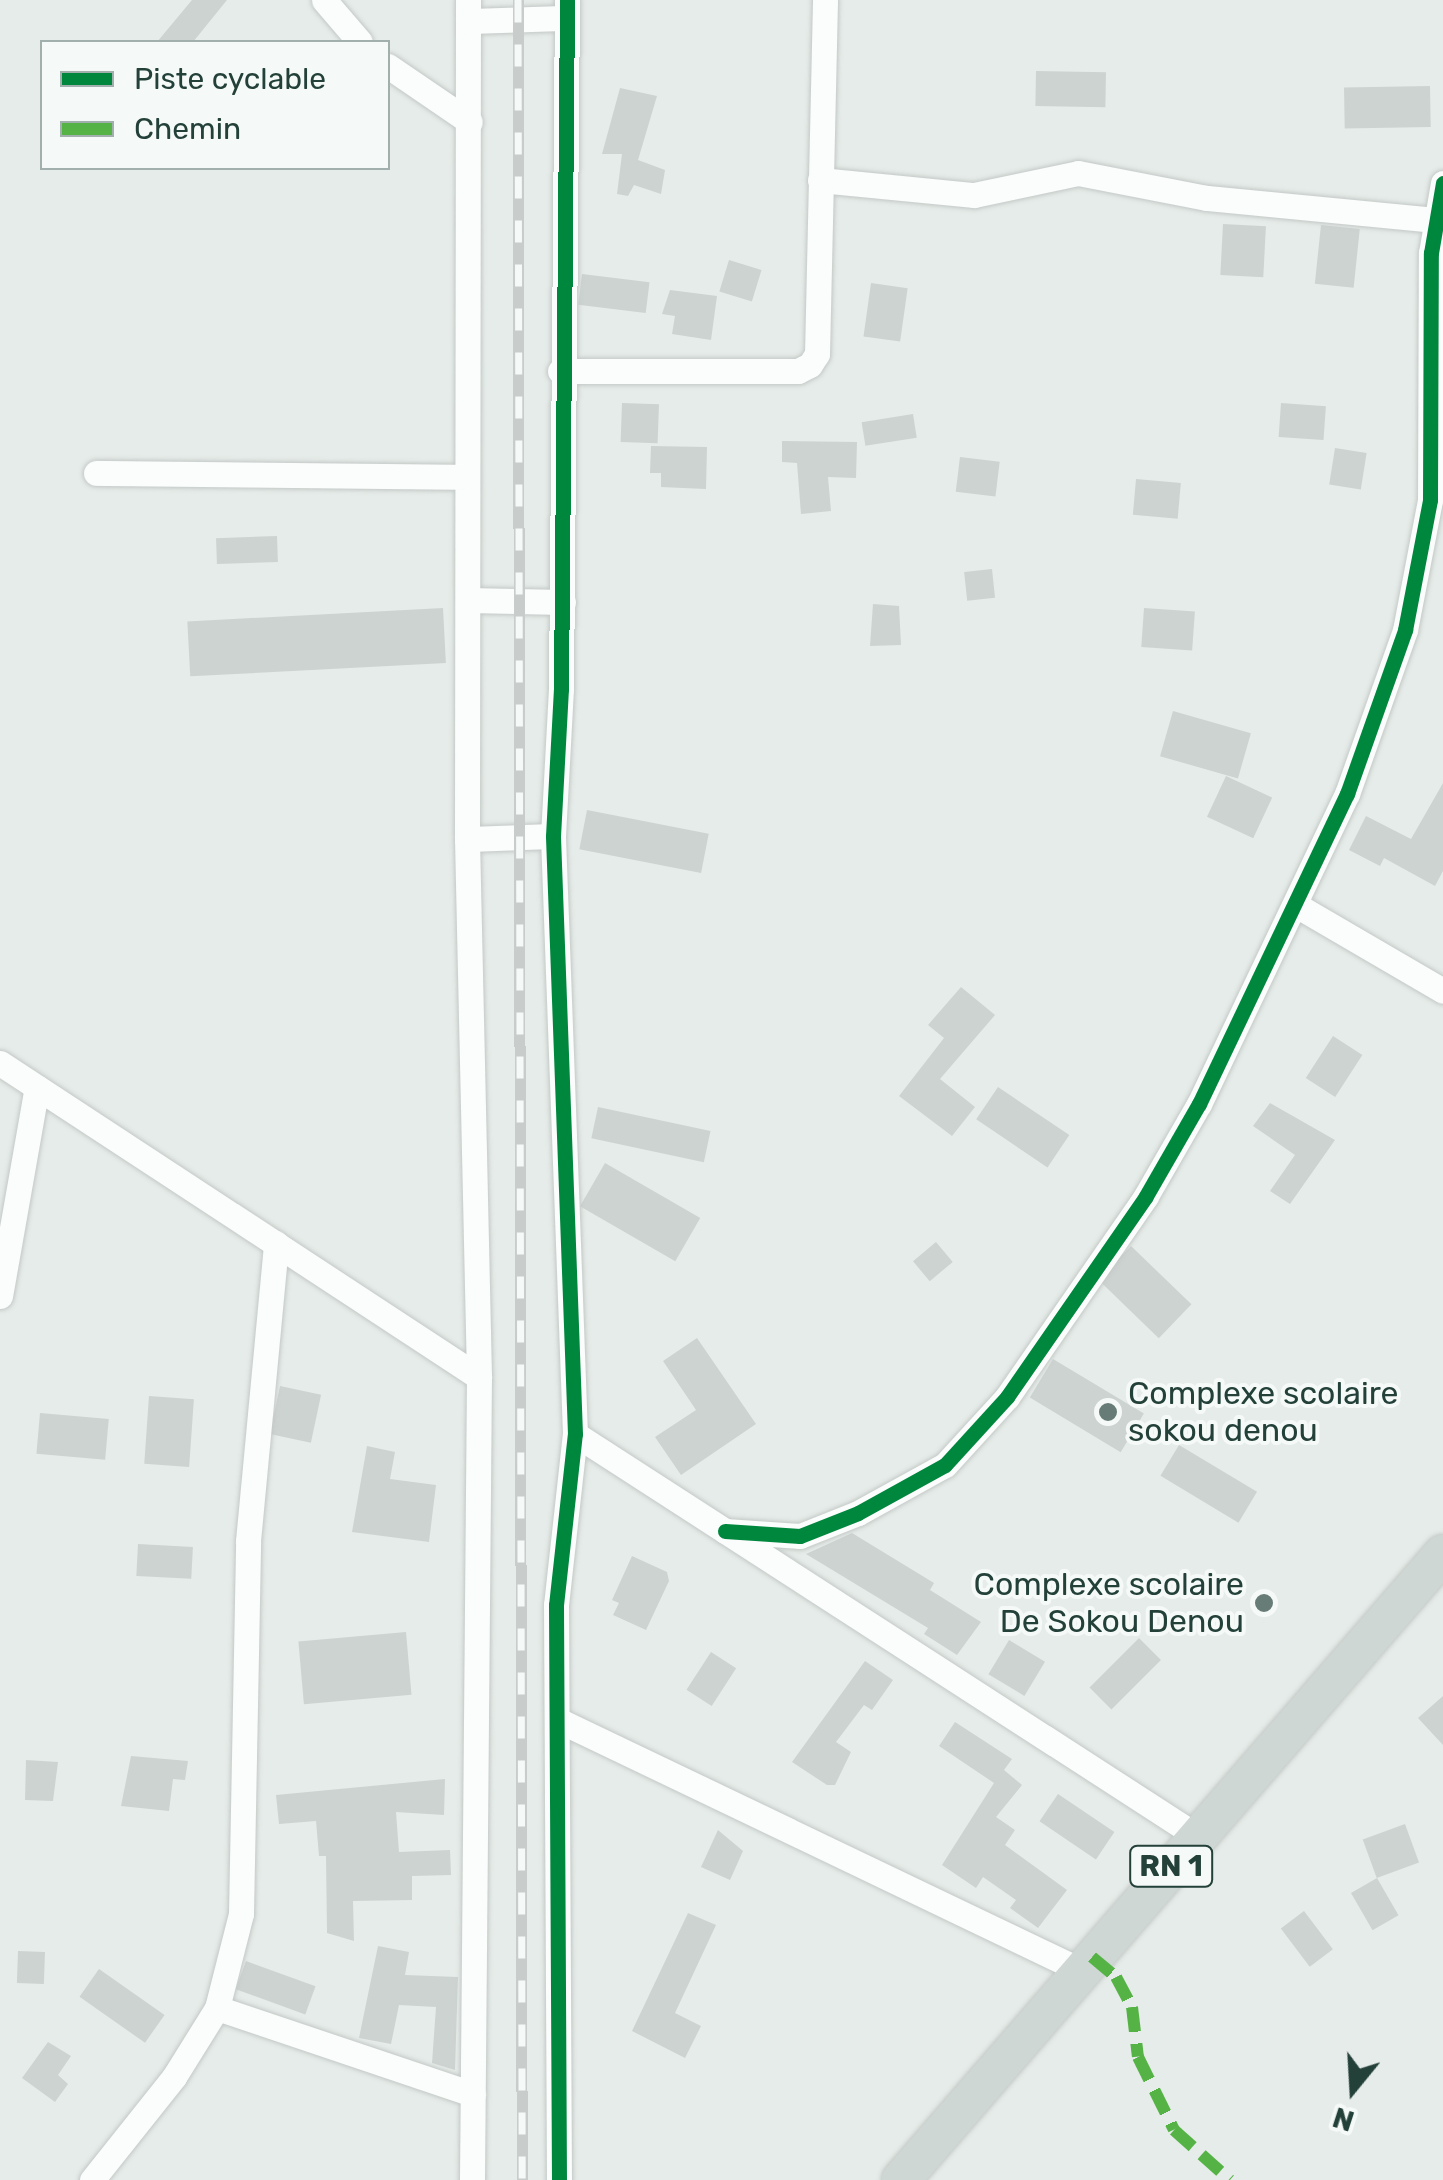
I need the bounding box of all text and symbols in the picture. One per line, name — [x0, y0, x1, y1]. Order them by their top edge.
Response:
legend — [40, 40, 390, 170]
text: Piste cyclable — [134, 61, 326, 97]
text: Chemin — [134, 111, 241, 147]
place label: Complexe scolaire sokou denou — [1128, 1375, 1398, 1450]
marker: Complexe scolaire sokou denou — [1097, 1401, 1119, 1423]
place label: Complexe scolaire De Sokou Denou — [974, 1566, 1244, 1641]
marker: Complexe scolaire De Sokou Denou — [1253, 1592, 1275, 1614]
road number: RN 1 — [1128, 1841, 1214, 1891]
north arrow — [1303, 2040, 1403, 2140]
text: N — [1329, 2100, 1358, 2138]

